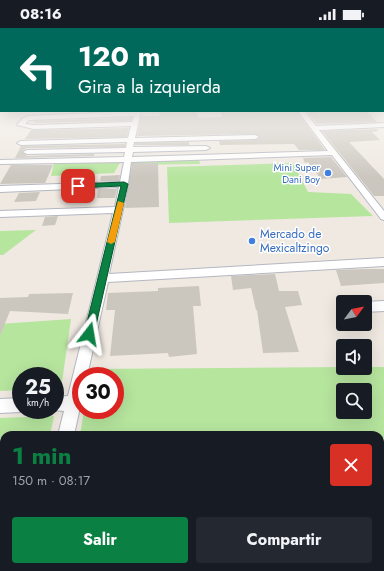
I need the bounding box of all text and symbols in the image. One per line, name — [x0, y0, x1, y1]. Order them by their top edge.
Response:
text: 08:16 — [20, 3, 62, 25]
text: 120 m — [78, 36, 161, 77]
icon: left — [12, 44, 64, 96]
text: Gira a la izquierda — [78, 74, 221, 100]
place label: Mini Super Dani Boy — [273, 160, 321, 187]
marker: Mini Super Dani Boy — [323, 168, 333, 178]
pin — [61, 169, 95, 203]
icon: arrive — [67, 175, 89, 197]
place label: Mercado de Mexicaltzingo — [260, 225, 330, 257]
marker: Mercado de Mexicaltzingo — [247, 236, 257, 246]
north arrow — [336, 295, 372, 331]
map controls — [336, 295, 372, 419]
position arrow — [68, 313, 110, 355]
button: sound — [336, 339, 372, 375]
speed limit sign: 30 — [72, 367, 124, 419]
text: 25 — [25, 373, 51, 402]
button: search — [336, 383, 372, 419]
text: km/h — [27, 395, 49, 410]
text: 1 min — [12, 438, 72, 473]
button: close — [330, 444, 372, 486]
text: 150 m · 08:17 — [12, 471, 90, 490]
button: Salir — [12, 517, 188, 563]
button: Compartir — [196, 517, 372, 563]

